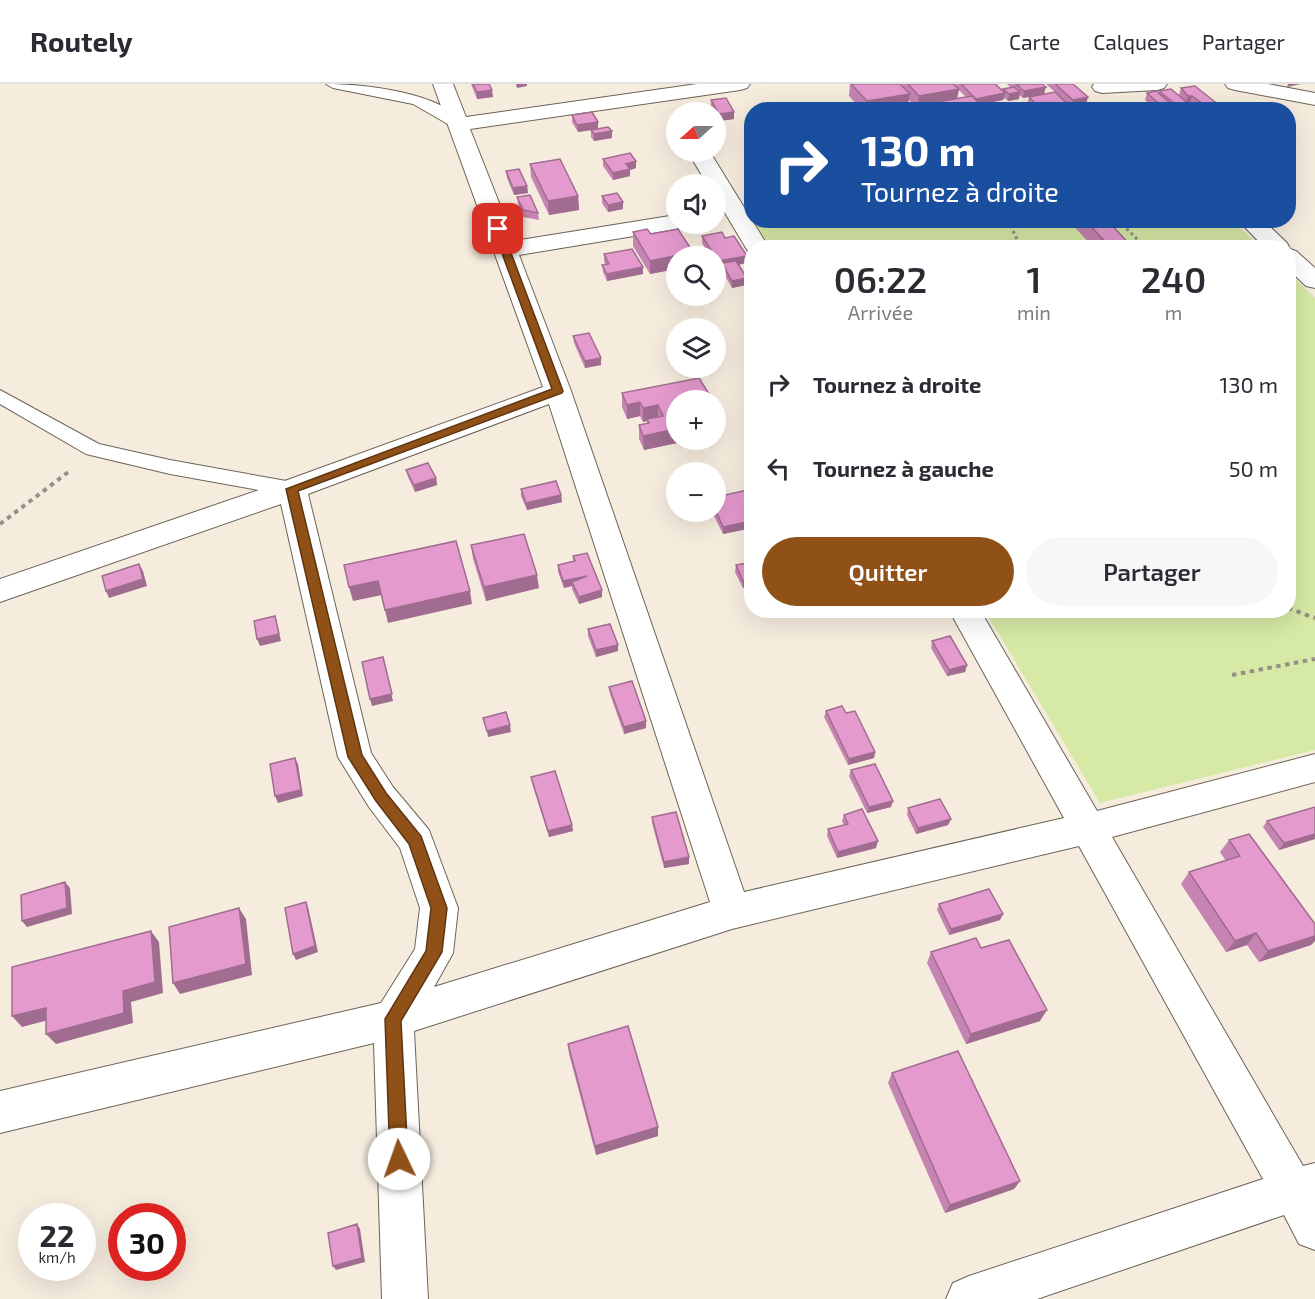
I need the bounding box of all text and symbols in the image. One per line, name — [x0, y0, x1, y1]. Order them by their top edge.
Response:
text: Routely — [30, 24, 133, 58]
text: Carte — [1009, 29, 1060, 54]
text: Calques — [1093, 29, 1169, 54]
text: Partager — [1202, 29, 1285, 54]
north arrow — [666, 102, 726, 162]
map controls — [666, 102, 726, 522]
text: 130 m — [861, 124, 976, 174]
icon: right — [762, 126, 840, 204]
button: sound — [666, 174, 726, 234]
text: Tournez à droite — [861, 175, 1059, 207]
pin — [472, 203, 523, 254]
icon: arrive — [481, 212, 514, 245]
button: search — [666, 246, 726, 306]
text: 06:22 — [834, 257, 927, 300]
text: 1 — [1026, 257, 1041, 300]
text: 240 — [1141, 257, 1206, 300]
text: Arrivée — [848, 300, 913, 324]
text: min — [1017, 300, 1051, 324]
text: m — [1165, 300, 1182, 324]
button: layers — [666, 318, 726, 378]
icon: right — [762, 368, 795, 401]
text: Tournez à droite — [813, 371, 982, 397]
text: 130 m — [1220, 371, 1278, 397]
button: + — [666, 390, 726, 450]
icon: left — [762, 452, 795, 485]
text: Tournez à gauche — [813, 455, 994, 481]
text: 50 m — [1229, 455, 1278, 481]
button: − — [666, 462, 726, 522]
button: Quitter — [762, 537, 1014, 606]
button: Partager — [1026, 537, 1278, 606]
position arrow — [367, 1127, 431, 1191]
speed limit sign: 30 — [108, 1203, 186, 1281]
text: 22 — [40, 1217, 74, 1253]
text: km/h — [38, 1248, 76, 1266]

